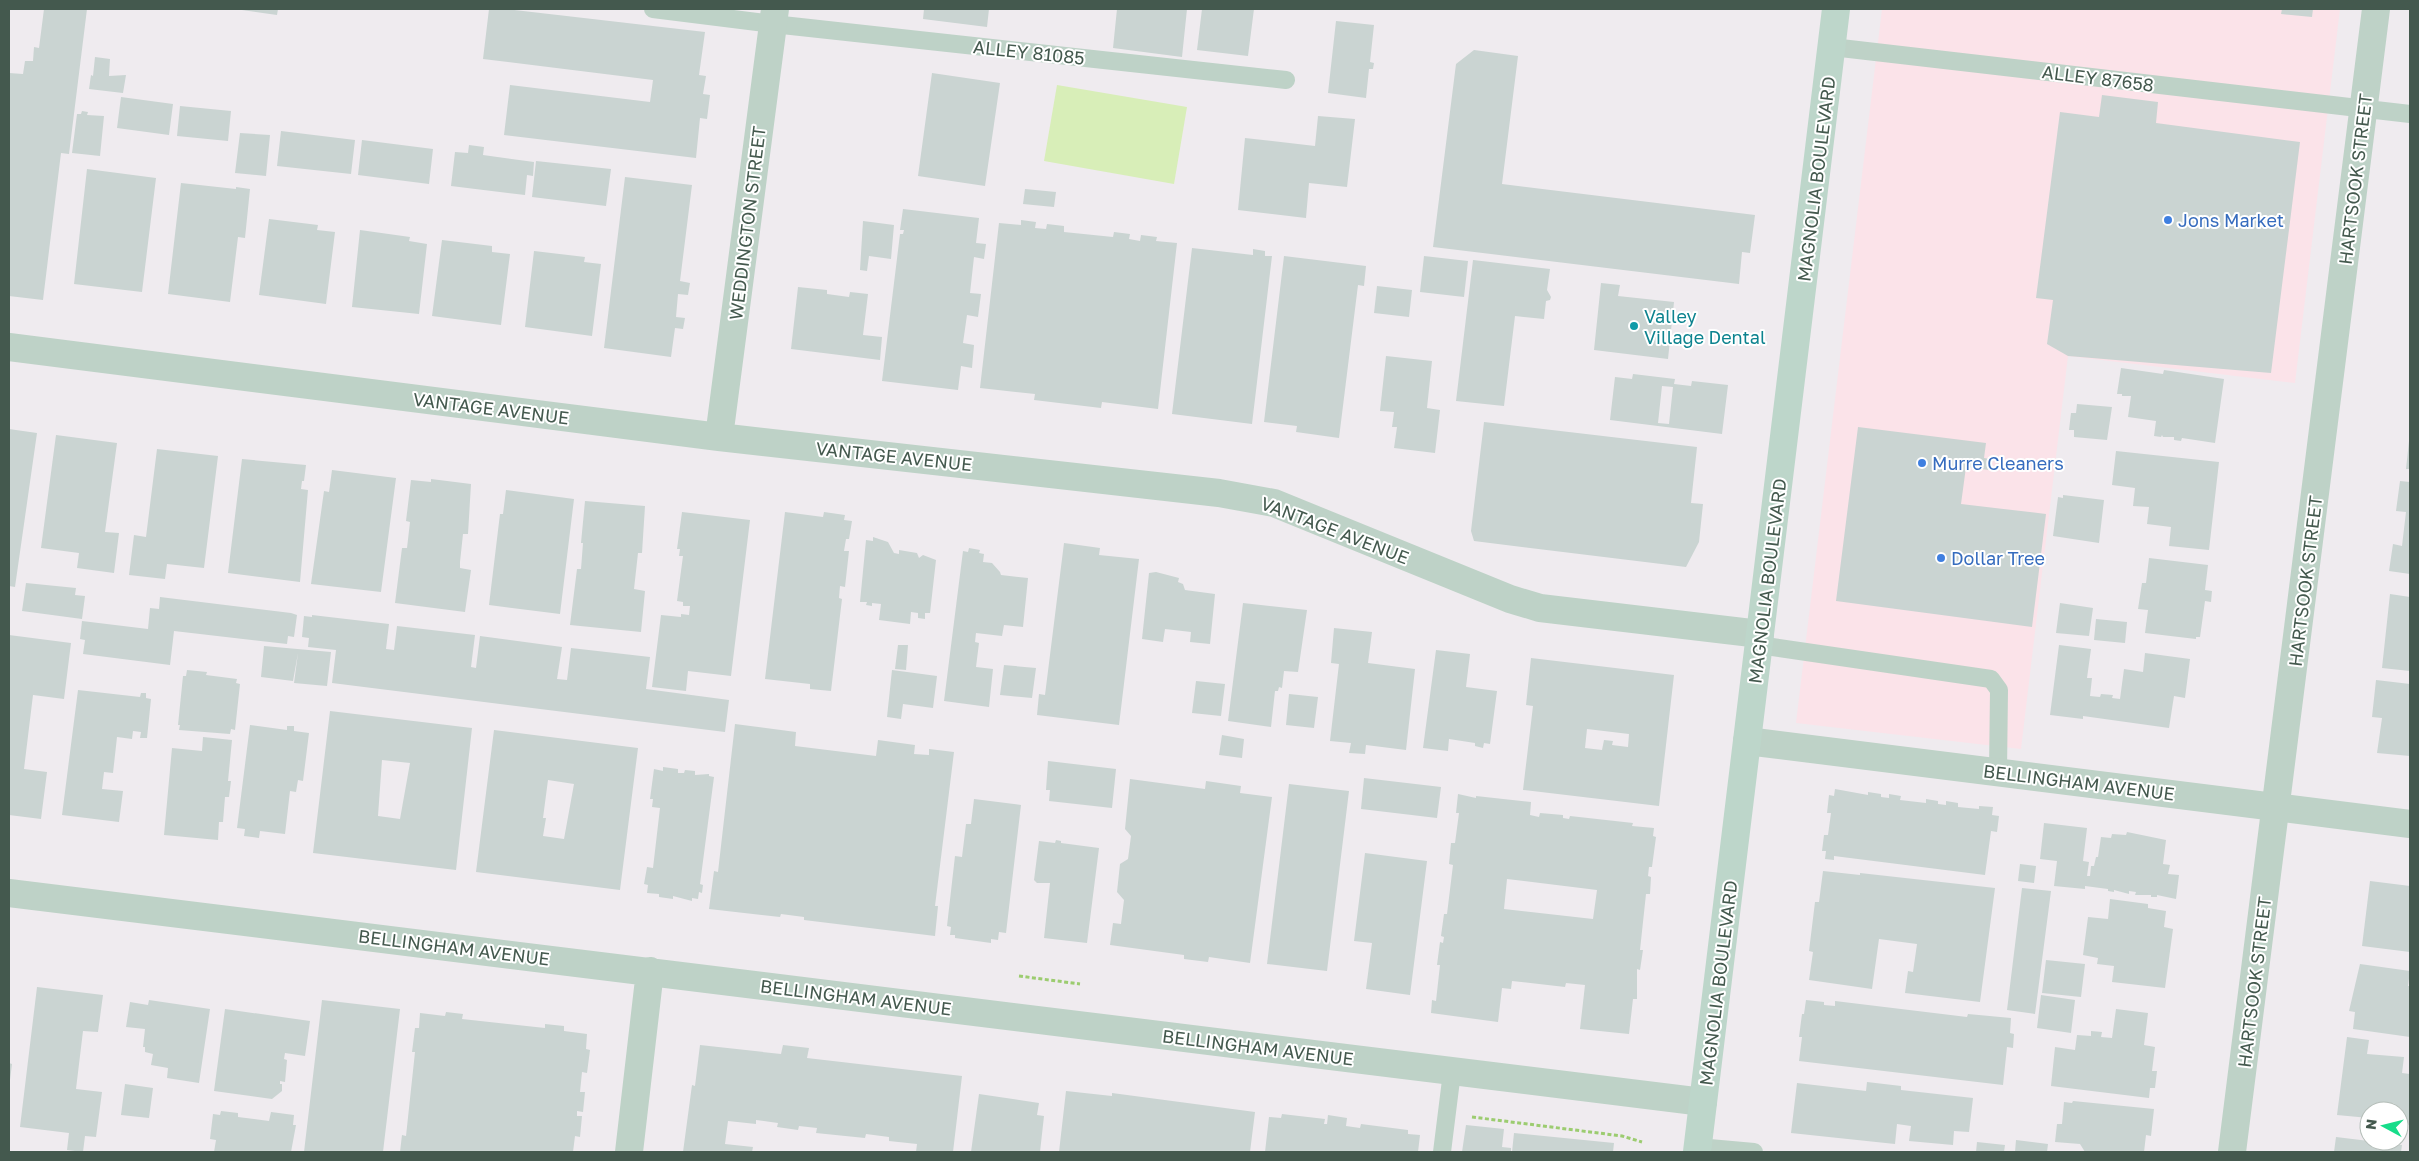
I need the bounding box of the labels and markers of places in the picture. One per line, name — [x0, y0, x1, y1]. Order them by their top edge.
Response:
place label: Jons Market — [2178, 209, 2284, 231]
marker: Jons Market — [2162, 214, 2174, 226]
place label: Valley Village Dental — [1644, 305, 1766, 348]
marker: Valley Village Dental — [1628, 320, 1640, 332]
place label: Murre Cleaners — [1932, 452, 2064, 474]
marker: Murre Cleaners — [1916, 457, 1928, 469]
place label: Dollar Tree — [1951, 547, 2045, 569]
marker: Dollar Tree — [1935, 552, 1947, 564]

